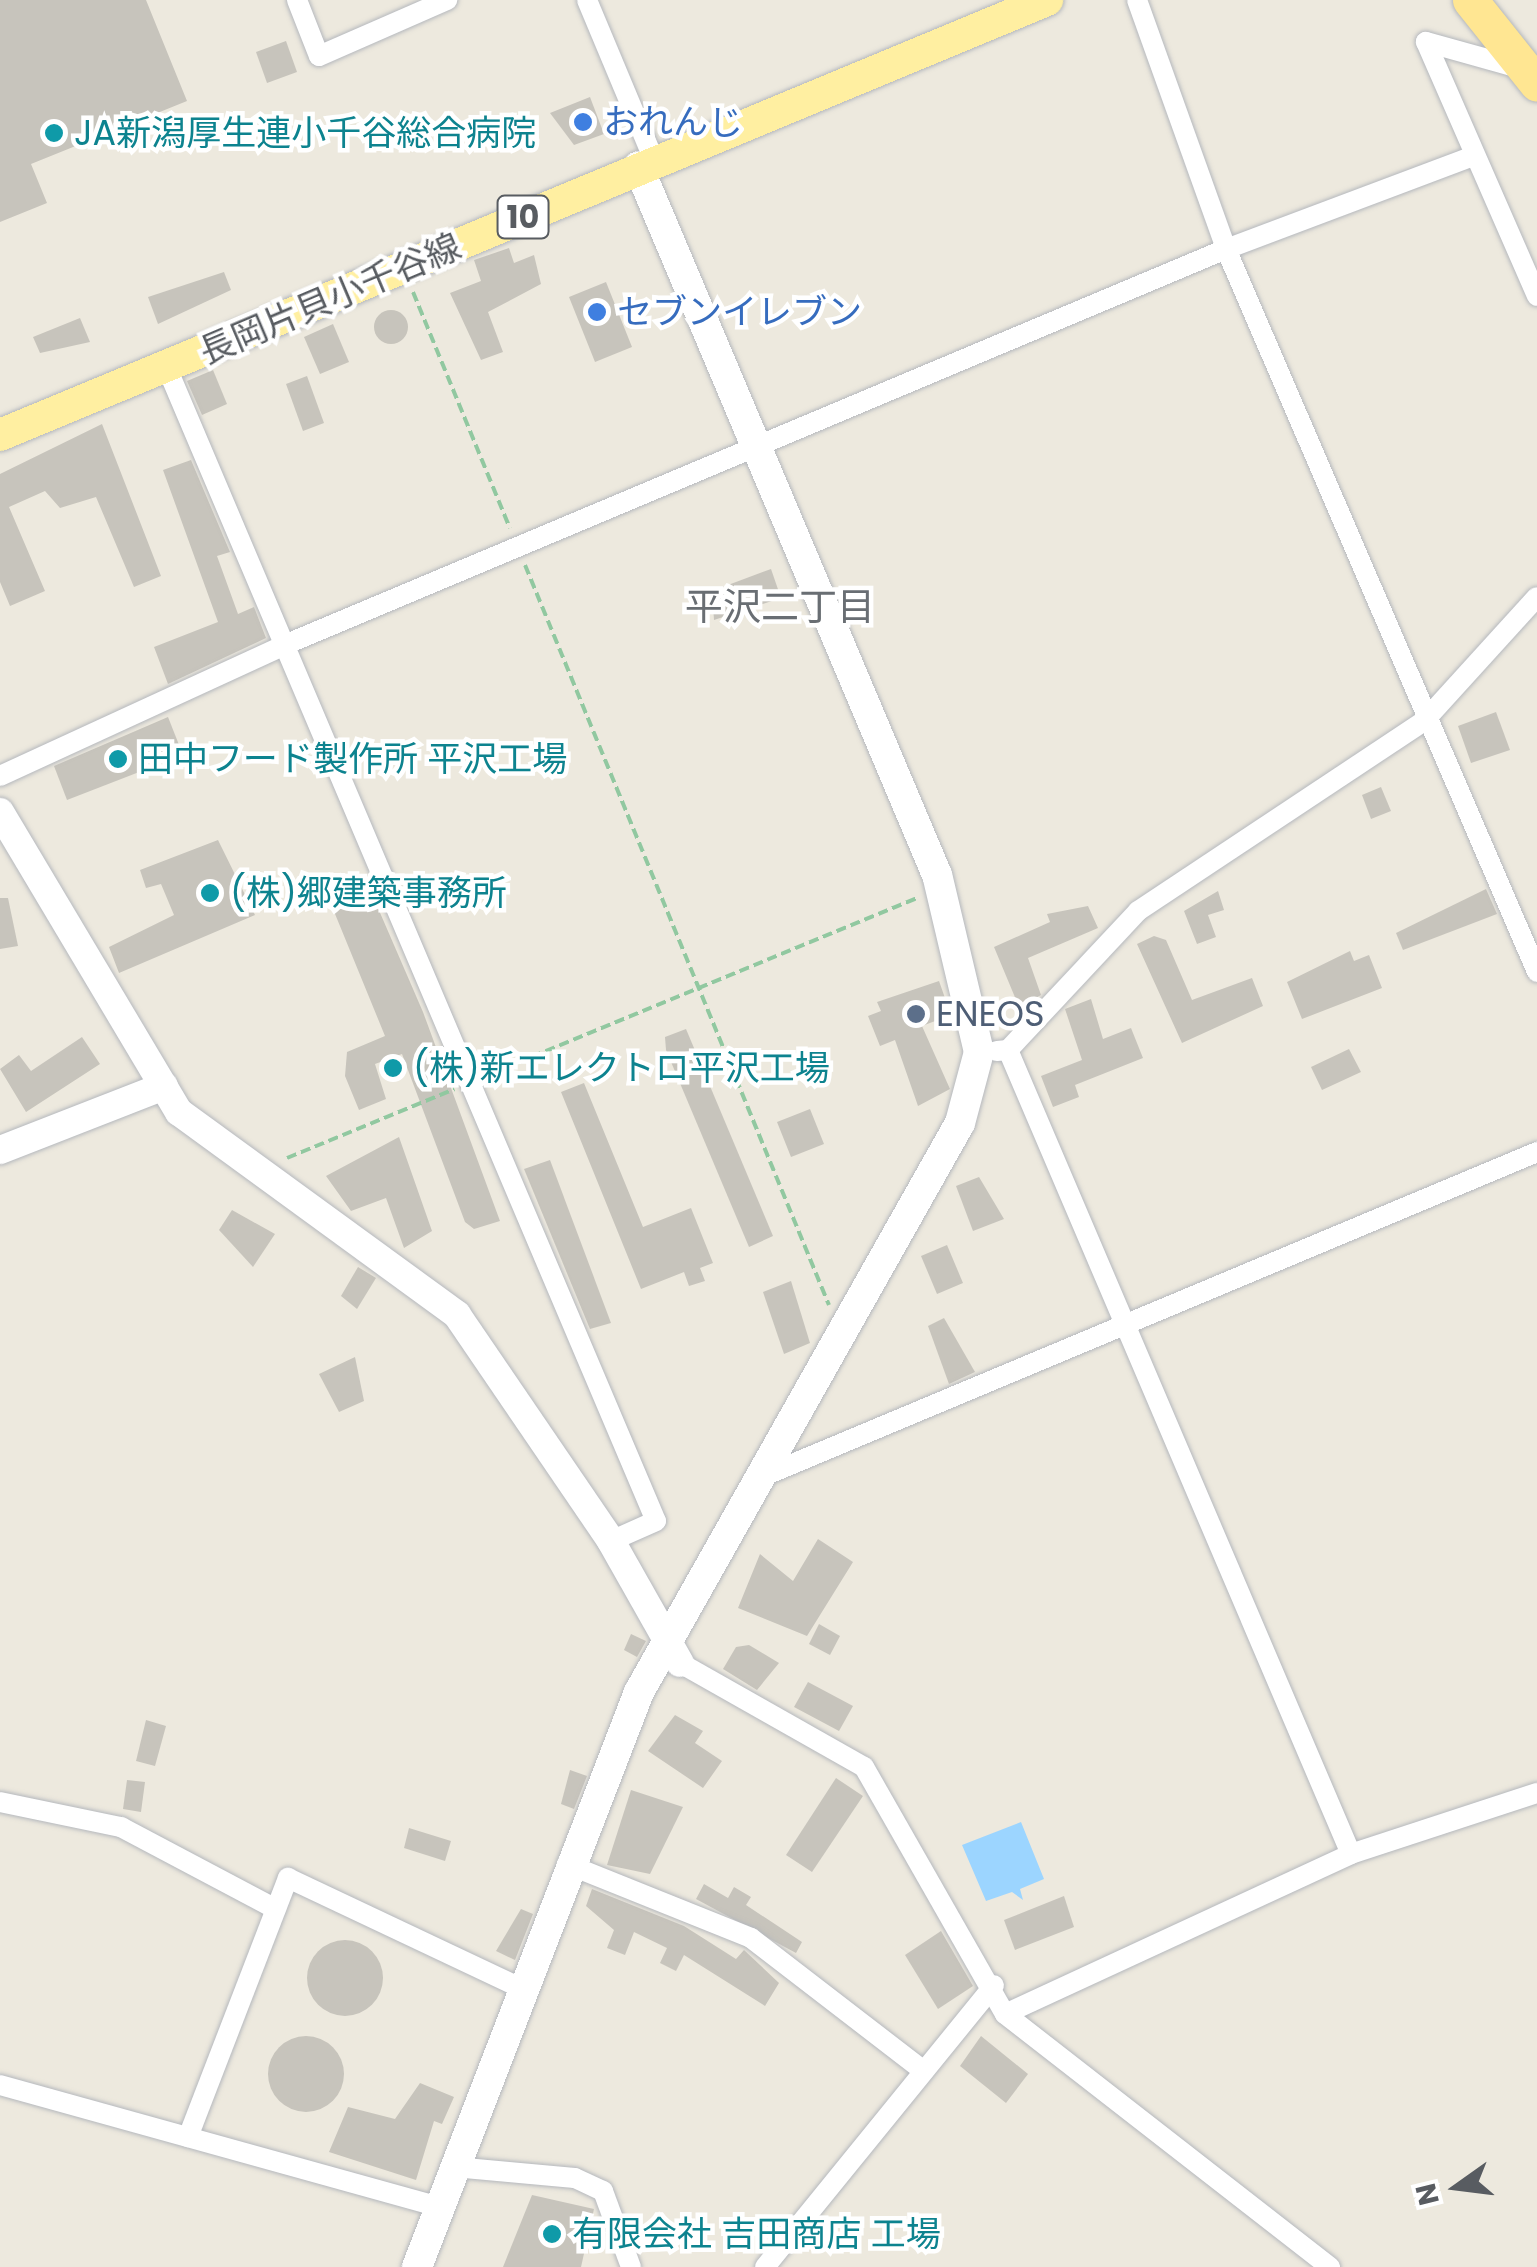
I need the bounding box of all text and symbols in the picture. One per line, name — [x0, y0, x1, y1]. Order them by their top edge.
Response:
place label: おれんじ — [603, 101, 743, 143]
marker: おれんじ — [572, 111, 594, 133]
place label: JA新潟厚生連小千谷総合病院 — [74, 112, 536, 154]
marker: JA新潟厚生連小千谷総合病院 — [43, 122, 65, 144]
road number: 10 — [496, 190, 550, 244]
street label: 長岡片貝小千谷線 — [193, 225, 467, 373]
place label: セブンイレブン — [617, 291, 862, 333]
marker: セブンイレブン — [586, 301, 608, 323]
district label: 平沢二丁目 — [685, 584, 875, 630]
place label: 田中フード製作所 平沢工場 — [138, 738, 567, 780]
marker: 田中フード製作所 平沢工場 — [107, 748, 129, 770]
place label: (株)郷建築事務所 — [230, 872, 507, 914]
marker: (株)郷建築事務所 — [199, 882, 221, 904]
place label: ENEOS — [936, 993, 1045, 1035]
marker: ENEOS — [905, 1003, 927, 1025]
place label: (株)新エレクトロ平沢工場 — [413, 1047, 830, 1089]
marker: (株)新エレクトロ平沢工場 — [382, 1057, 404, 1079]
north arrow — [1407, 2137, 1507, 2237]
text: N — [1406, 2179, 1449, 2209]
place label: 有限会社 吉田商店 工場 — [572, 2213, 941, 2255]
marker: 有限会社 吉田商店 工場 — [541, 2223, 563, 2245]

